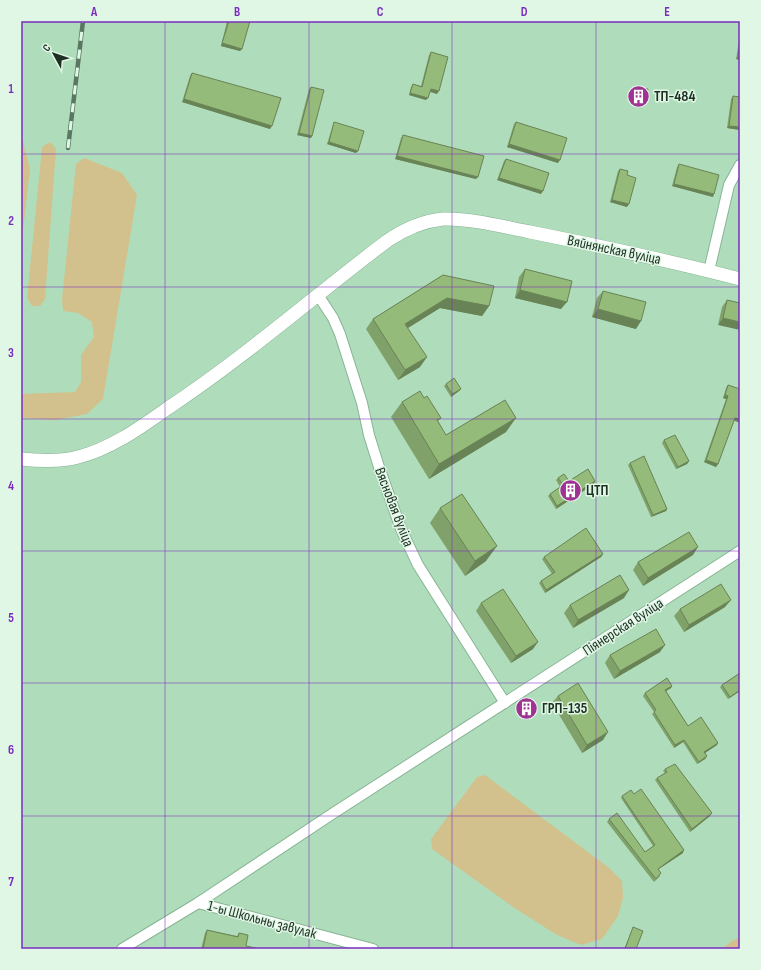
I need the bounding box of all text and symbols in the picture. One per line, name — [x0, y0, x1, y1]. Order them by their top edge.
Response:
text: A — [90, 4, 98, 20]
text: B — [234, 4, 240, 20]
text: C — [377, 4, 384, 20]
text: D — [521, 4, 528, 20]
text: E — [664, 4, 670, 20]
north arrow — [34, 34, 74, 74]
text: С — [40, 41, 54, 54]
text: 1 — [8, 81, 14, 97]
building icon: ТП-484 — [626, 83, 652, 109]
place label: ТП-484 — [654, 87, 695, 106]
text: 2 — [8, 213, 14, 229]
street label: Вяйнянская вуліца — [566, 231, 663, 269]
text: 3 — [8, 345, 14, 361]
street label: Вясновая вуліца — [370, 465, 418, 550]
building icon: ЦТП — [558, 477, 584, 503]
text: 4 — [8, 478, 14, 494]
place label: ЦТП — [586, 481, 609, 500]
street label: Піянерская вуліца — [579, 594, 667, 660]
text: 5 — [8, 610, 14, 626]
building icon: ГРП-135 — [513, 695, 539, 721]
place label: ГРП-135 — [542, 699, 588, 718]
text: 6 — [8, 742, 14, 758]
text: 7 — [8, 874, 14, 890]
street label: 1-ы Школьны завулак — [205, 896, 319, 944]

